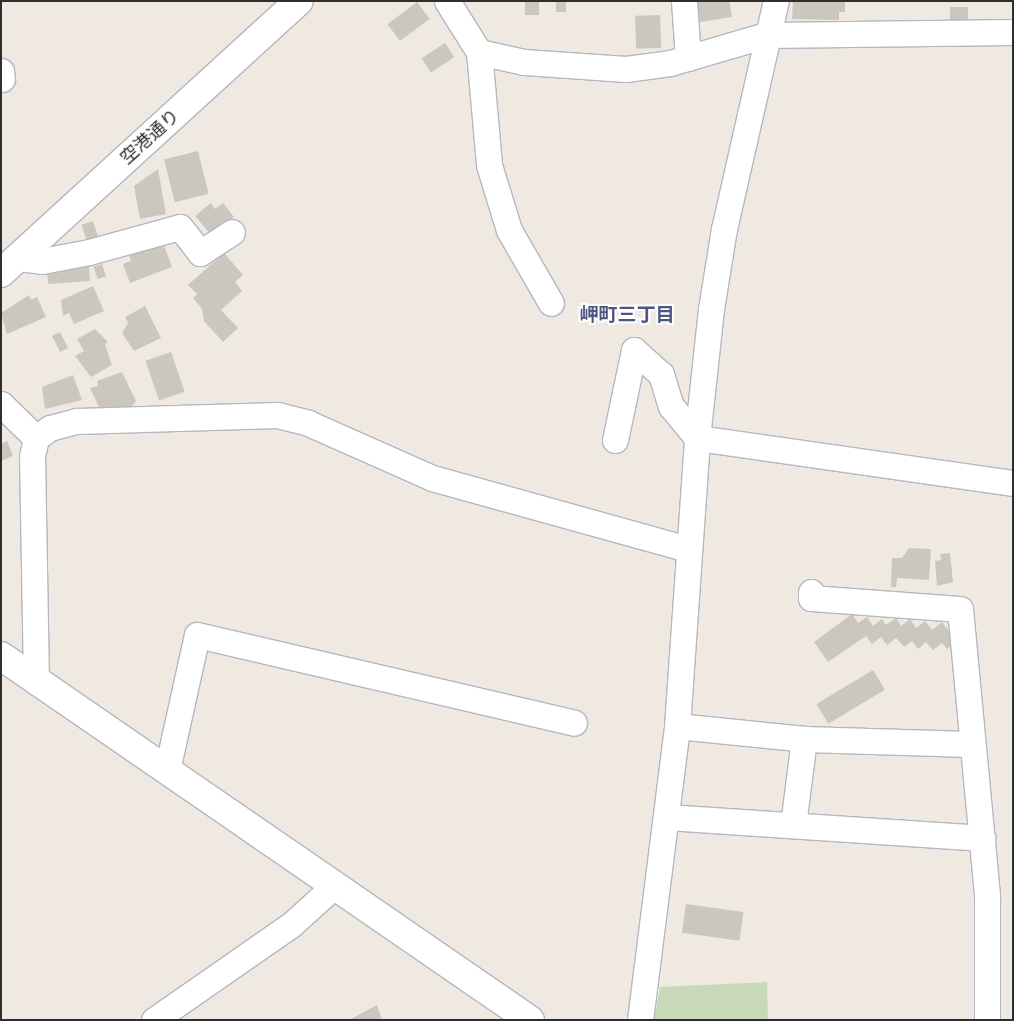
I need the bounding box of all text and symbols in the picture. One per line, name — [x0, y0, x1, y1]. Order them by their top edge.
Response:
street label: 空港通り — [116, 105, 184, 169]
district label: 岬町三丁目 — [580, 304, 674, 326]

